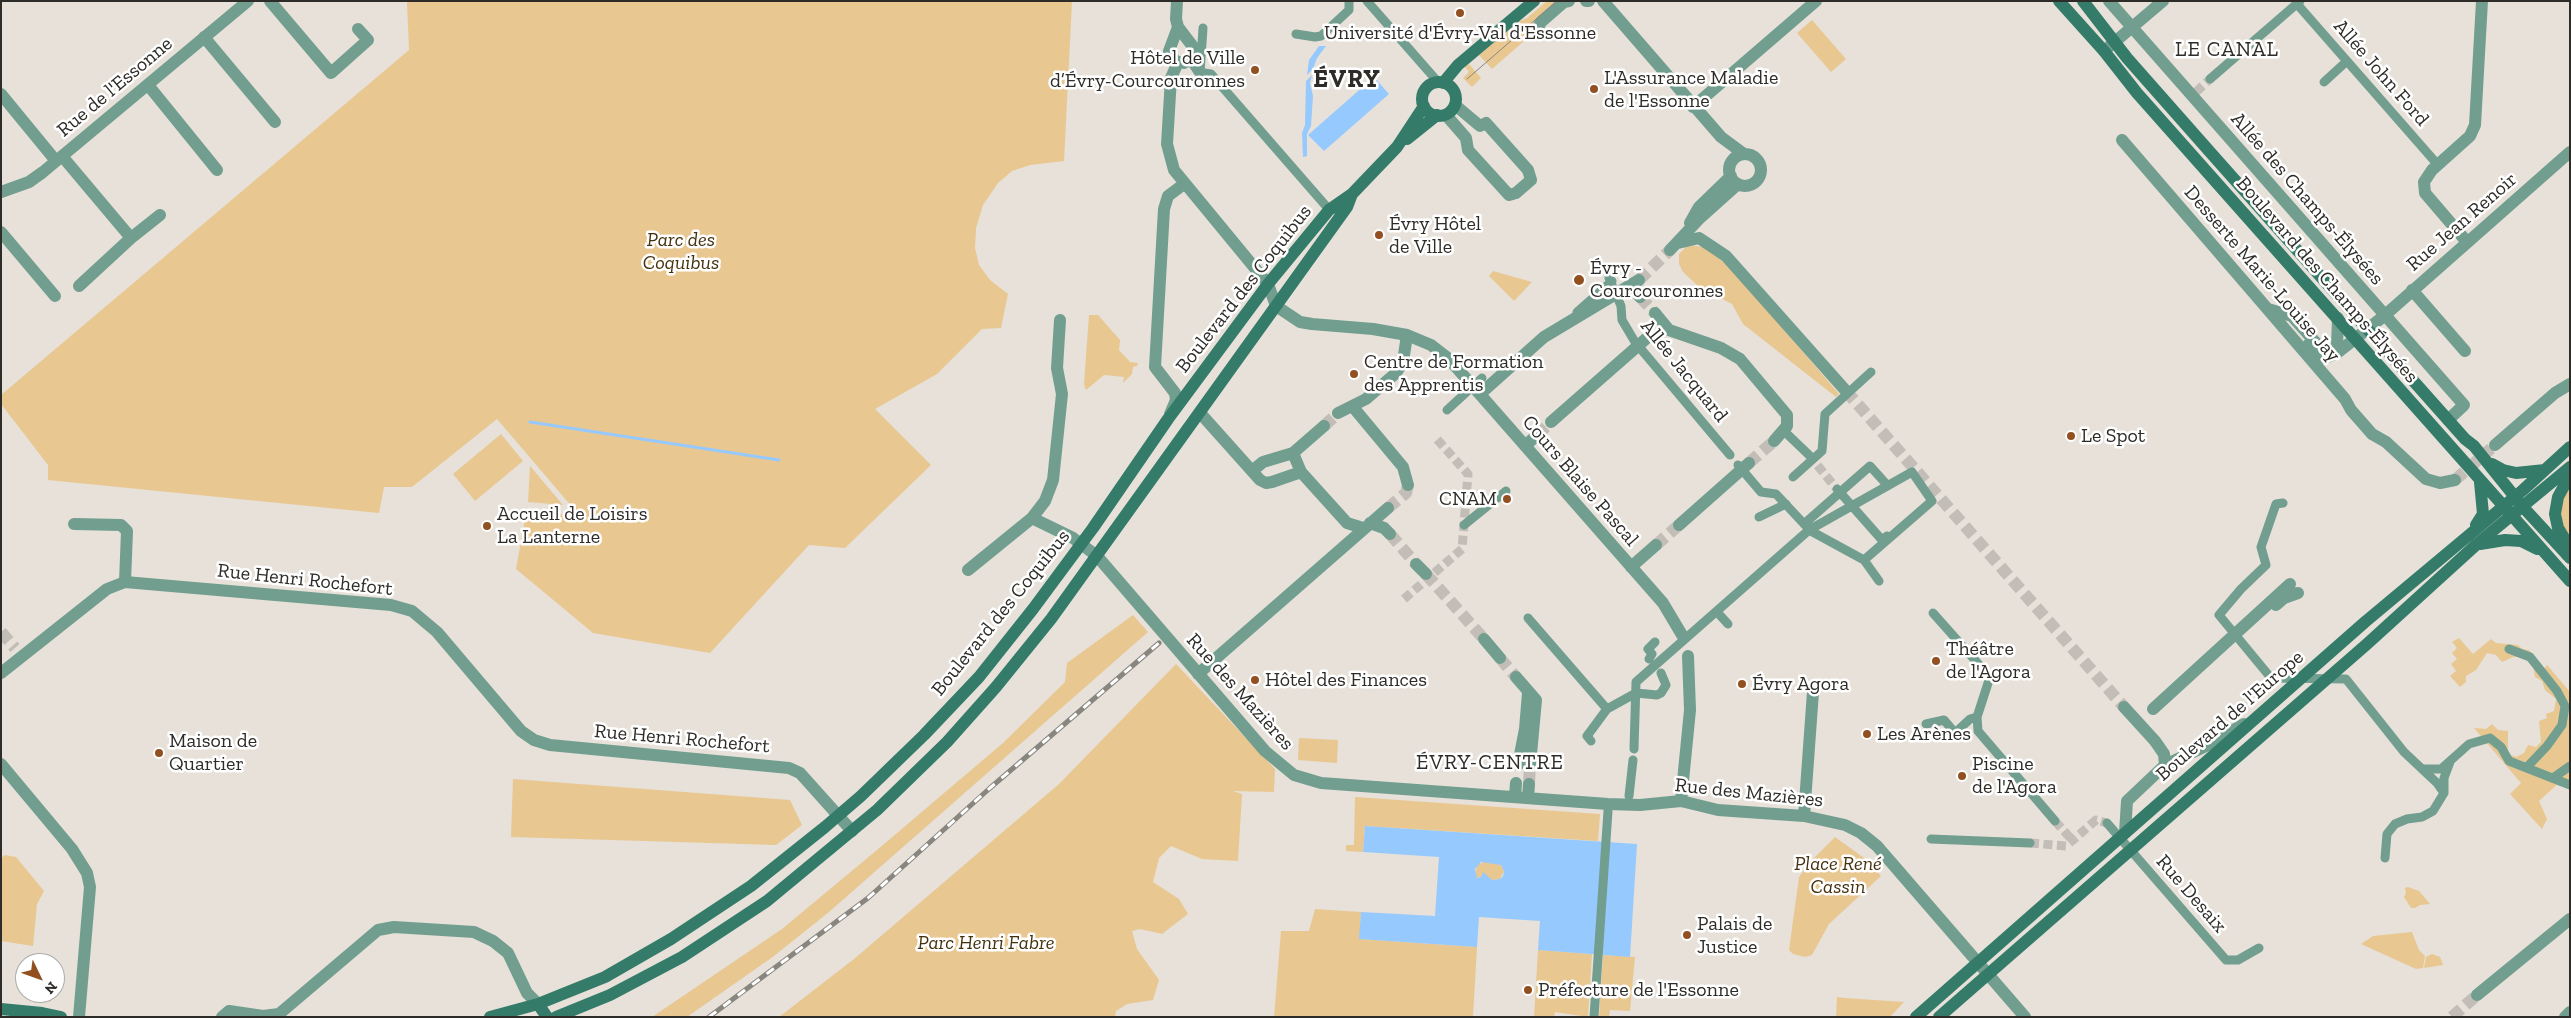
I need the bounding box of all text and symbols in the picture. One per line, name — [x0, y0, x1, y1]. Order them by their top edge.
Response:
marker: Université d'Évry-Val d'Essonne — [1454, 7, 1466, 19]
street label: Allée John Ford — [2328, 15, 2434, 131]
place label: Université d'Évry-Val d'Essonne — [1324, 21, 1596, 45]
street label: Rue de l'Essonne — [52, 32, 178, 142]
district label: LE CANAL — [2174, 37, 2280, 63]
place label: Hôtel de Ville d’Évry-Courcouronnes — [1050, 46, 1245, 93]
marker: Hôtel de Ville d’Évry-Courcouronnes — [1249, 64, 1261, 76]
district label: ÉVRY — [1313, 65, 1381, 95]
place label: L'Assurance Maladie de l'Essonne — [1604, 66, 1778, 113]
marker: L'Assurance Maladie de l'Essonne — [1588, 83, 1600, 95]
street label: Allée des Champs-Élysées — [2225, 108, 2389, 290]
street label: Rue Jean Renoir — [2402, 168, 2522, 276]
street label: Boulevard des Champs-Élysées — [2231, 172, 2423, 388]
street label: Desserte Marie-Louise Jay — [2179, 181, 2345, 367]
street label: Boulevard des Coquibus — [1171, 200, 1317, 378]
place label: Évry Hôtel de Ville — [1389, 212, 1481, 259]
park label: Parc des Coquibus — [643, 228, 719, 275]
marker: Évry Hôtel de Ville — [1373, 229, 1385, 241]
place label: Évry - Courcouronnes — [1590, 256, 1723, 303]
marker: Évry - Courcouronnes — [1572, 273, 1586, 287]
street label: Allée Jacquard — [1635, 315, 1733, 427]
place label: Centre de Formation des Apprentis — [1364, 350, 1544, 397]
marker: Centre de Formation des Apprentis — [1348, 368, 1360, 380]
street label: Cours Blaise Pascal — [1517, 411, 1643, 551]
place label: Le Spot — [2081, 424, 2145, 448]
marker: Le Spot — [2065, 430, 2077, 442]
place label: CNAM — [1439, 487, 1497, 511]
marker: CNAM — [1501, 493, 1513, 505]
place label: Accueil de Loisirs La Lanterne — [497, 502, 647, 549]
marker: Accueil de Loisirs La Lanterne — [481, 520, 493, 532]
street label: Boulevard des Coquibus — [927, 525, 1075, 701]
street label: Rue Henri Rochefort — [216, 559, 394, 601]
street label: Rue des Mazières — [1181, 629, 1299, 755]
place label: Théâtre de l'Agora — [1946, 637, 2031, 684]
street label: Boulevard de l'Europe — [2151, 645, 2309, 787]
marker: Théâtre de l'Agora — [1930, 655, 1942, 667]
place label: Hôtel des Finances — [1265, 668, 1427, 692]
place label: Évry Agora — [1752, 672, 1849, 696]
marker: Hôtel des Finances — [1249, 674, 1261, 686]
marker: Évry Agora — [1736, 678, 1748, 690]
street label: Rue Henri Rochefort — [593, 719, 771, 759]
place label: Les Arènes — [1877, 722, 1971, 746]
marker: Les Arènes — [1861, 728, 1873, 740]
place label: Maison de Quartier — [169, 729, 257, 776]
marker: Maison de Quartier — [153, 747, 165, 759]
district label: ÉVRY-CENTRE — [1415, 750, 1565, 776]
place label: Piscine de l'Agora — [1972, 752, 2057, 799]
marker: Piscine de l'Agora — [1956, 770, 1968, 782]
street label: Rue des Mazières — [1674, 773, 1824, 813]
street label: Rue Desaix — [2151, 850, 2231, 938]
park label: Place René Cassin — [1794, 852, 1882, 899]
place label: Palais de Justice — [1697, 912, 1772, 959]
marker: Palais de Justice — [1681, 929, 1693, 941]
park label: Parc Henri Fabre — [918, 931, 1054, 955]
north arrow — [15, 953, 65, 1003]
text: N — [41, 978, 61, 997]
place label: Préfecture de l'Essonne — [1538, 978, 1739, 1002]
marker: Préfecture de l'Essonne — [1522, 984, 1534, 996]

